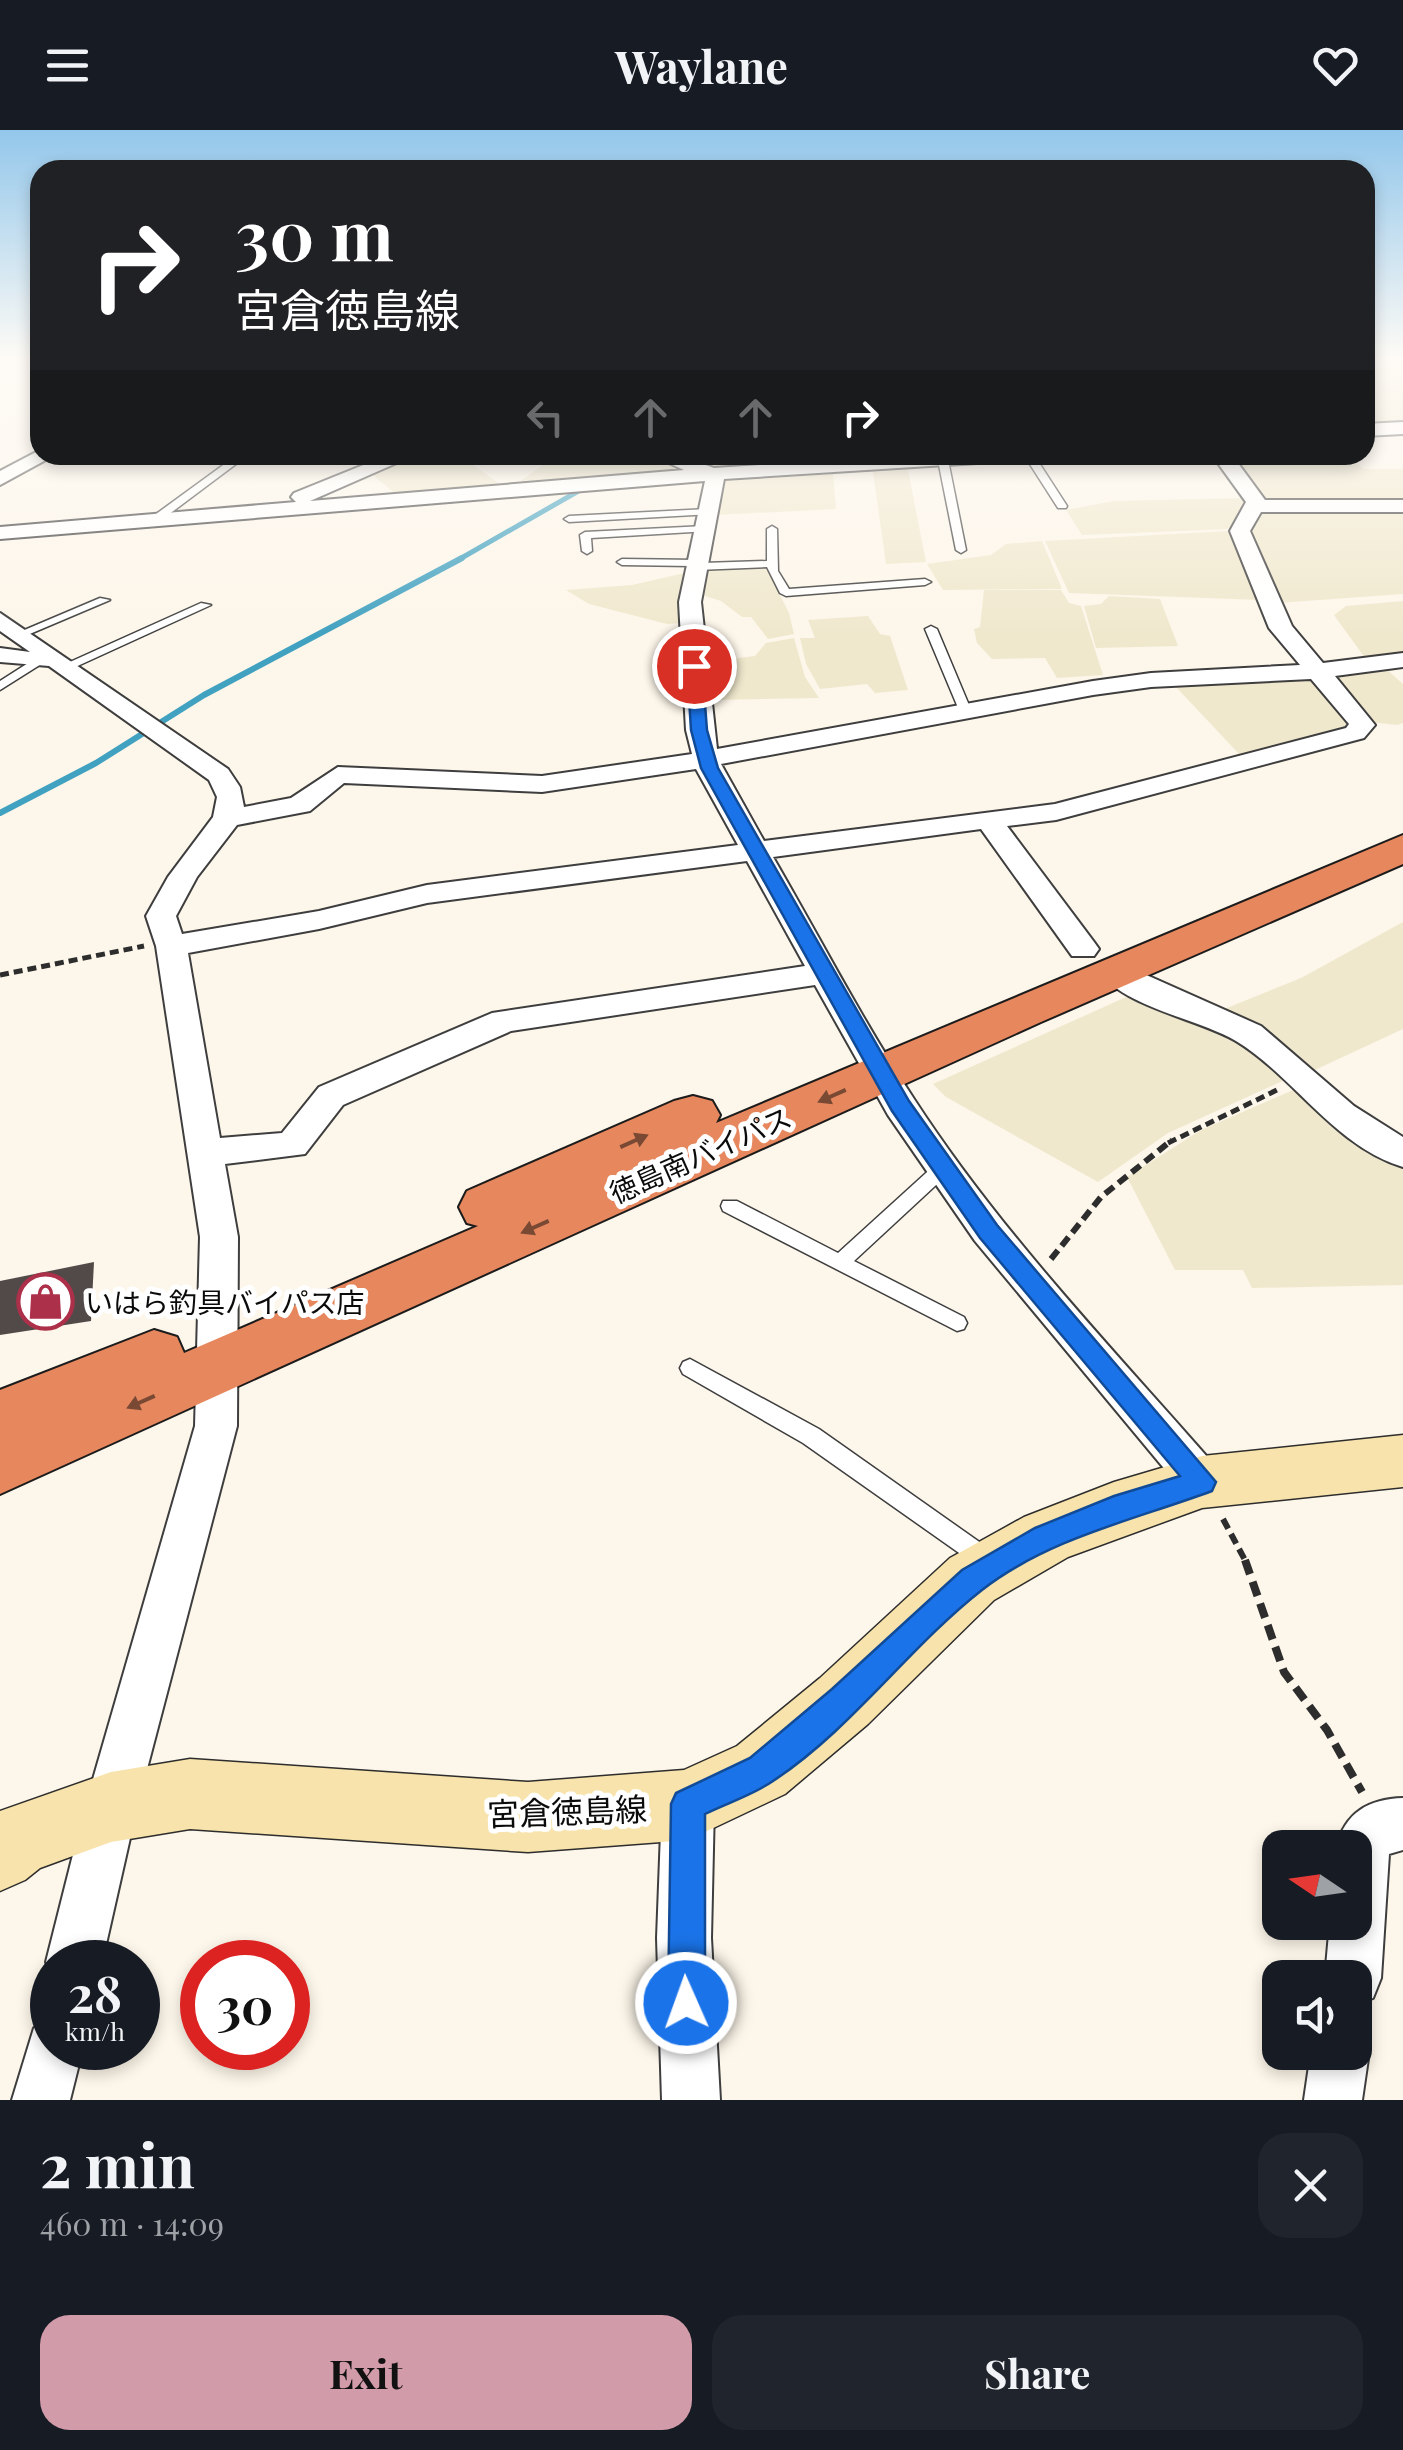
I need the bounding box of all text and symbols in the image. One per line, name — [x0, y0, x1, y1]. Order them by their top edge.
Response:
text: Waylane — [615, 35, 788, 95]
icon: menu — [40, 38, 95, 93]
icon: heart — [1308, 38, 1363, 93]
text: 30 m — [235, 185, 394, 279]
icon: right — [70, 200, 200, 330]
text: 宮倉徳島線 — [235, 278, 460, 338]
icon: left — [518, 390, 573, 445]
icon: ahead — [623, 390, 678, 445]
icon: ahead — [728, 390, 783, 445]
icon: right — [833, 390, 888, 445]
pin — [652, 624, 737, 709]
icon: arrive — [667, 639, 722, 694]
one-way arrow — [817, 1088, 847, 1104]
street label: 徳島南バイパス — [603, 1097, 797, 1211]
one-way arrow — [619, 1133, 649, 1149]
one-way arrow — [520, 1219, 550, 1235]
shop icon: いはら釣具バイパス店 — [16, 1271, 76, 1331]
place label: いはら釣具バイパス店 — [85, 1283, 364, 1320]
one-way arrow — [126, 1393, 155, 1410]
street label: 宮倉徳島線 — [486, 1786, 648, 1834]
north arrow — [1262, 1830, 1372, 1940]
map controls — [1262, 1830, 1372, 2070]
speed limit sign: 30 — [180, 1940, 310, 2070]
position arrow — [634, 1951, 738, 2055]
text: 28 — [68, 1959, 122, 2026]
button: sound — [1262, 1960, 1372, 2070]
text: km/h — [65, 2014, 125, 2047]
text: 2 min — [40, 2123, 195, 2203]
button: close — [1258, 2133, 1363, 2238]
text: 460 m · 14:09 — [40, 2201, 224, 2244]
button: Exit — [40, 2315, 692, 2430]
button: Share — [712, 2315, 1363, 2430]

